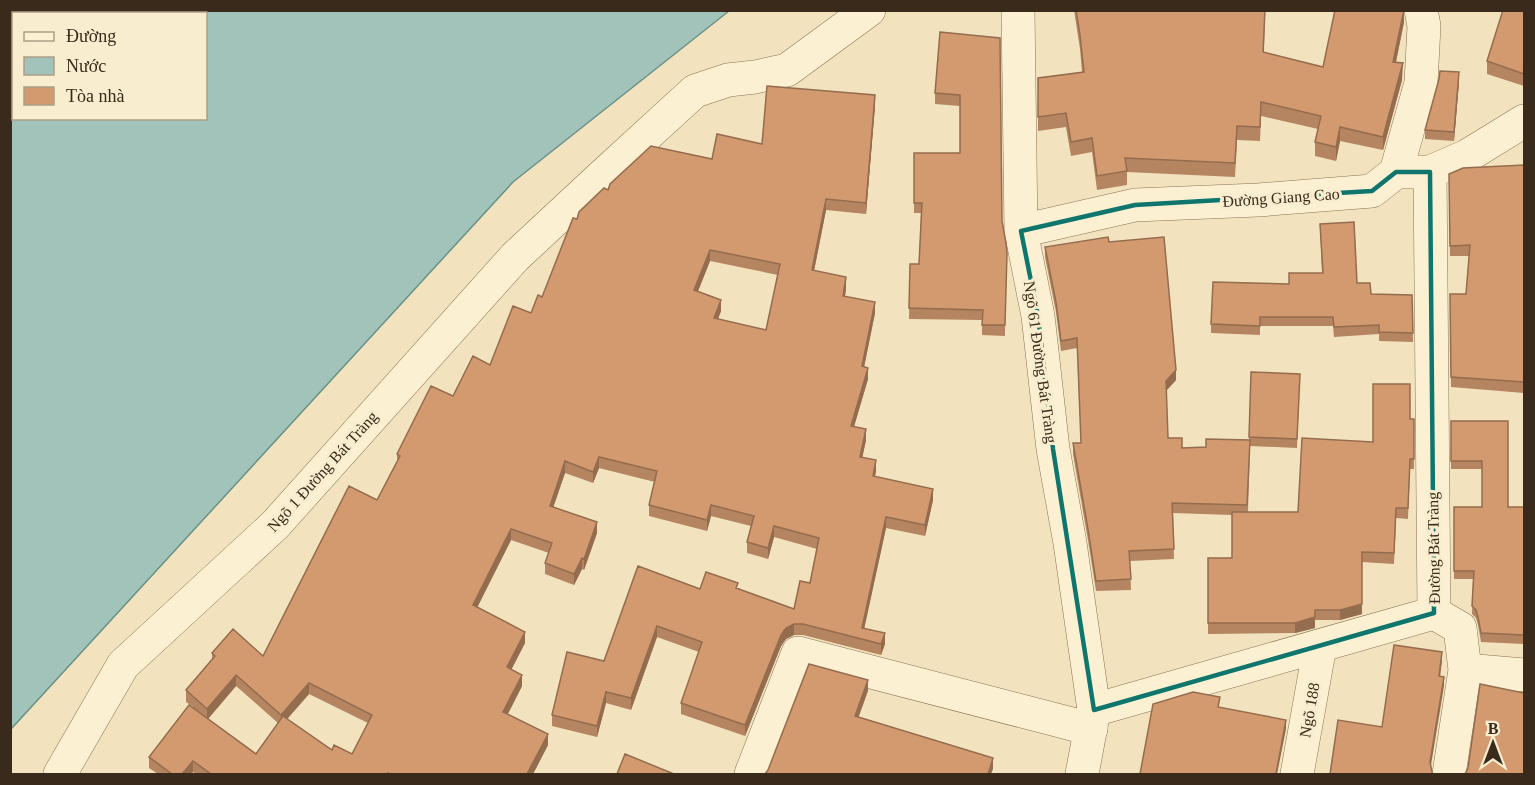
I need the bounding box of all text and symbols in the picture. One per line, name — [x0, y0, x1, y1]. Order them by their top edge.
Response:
legend — [12, 12, 207, 120]
text: Đường — [66, 26, 116, 46]
text: Nước — [66, 56, 106, 76]
text: Tòa nhà — [66, 86, 124, 106]
street label: Đường Giang Cao — [1222, 185, 1340, 211]
street label: Ngõ 61 Đường Bát Tràng — [1020, 280, 1060, 445]
street label: Ngõ 1 Đường Bát Tràng — [264, 408, 382, 536]
street label: Đường Bát Tràng — [1424, 492, 1444, 604]
street label: Ngõ 188 — [1296, 681, 1324, 739]
north arrow — [1463, 713, 1523, 773]
text: B — [1488, 720, 1499, 737]

